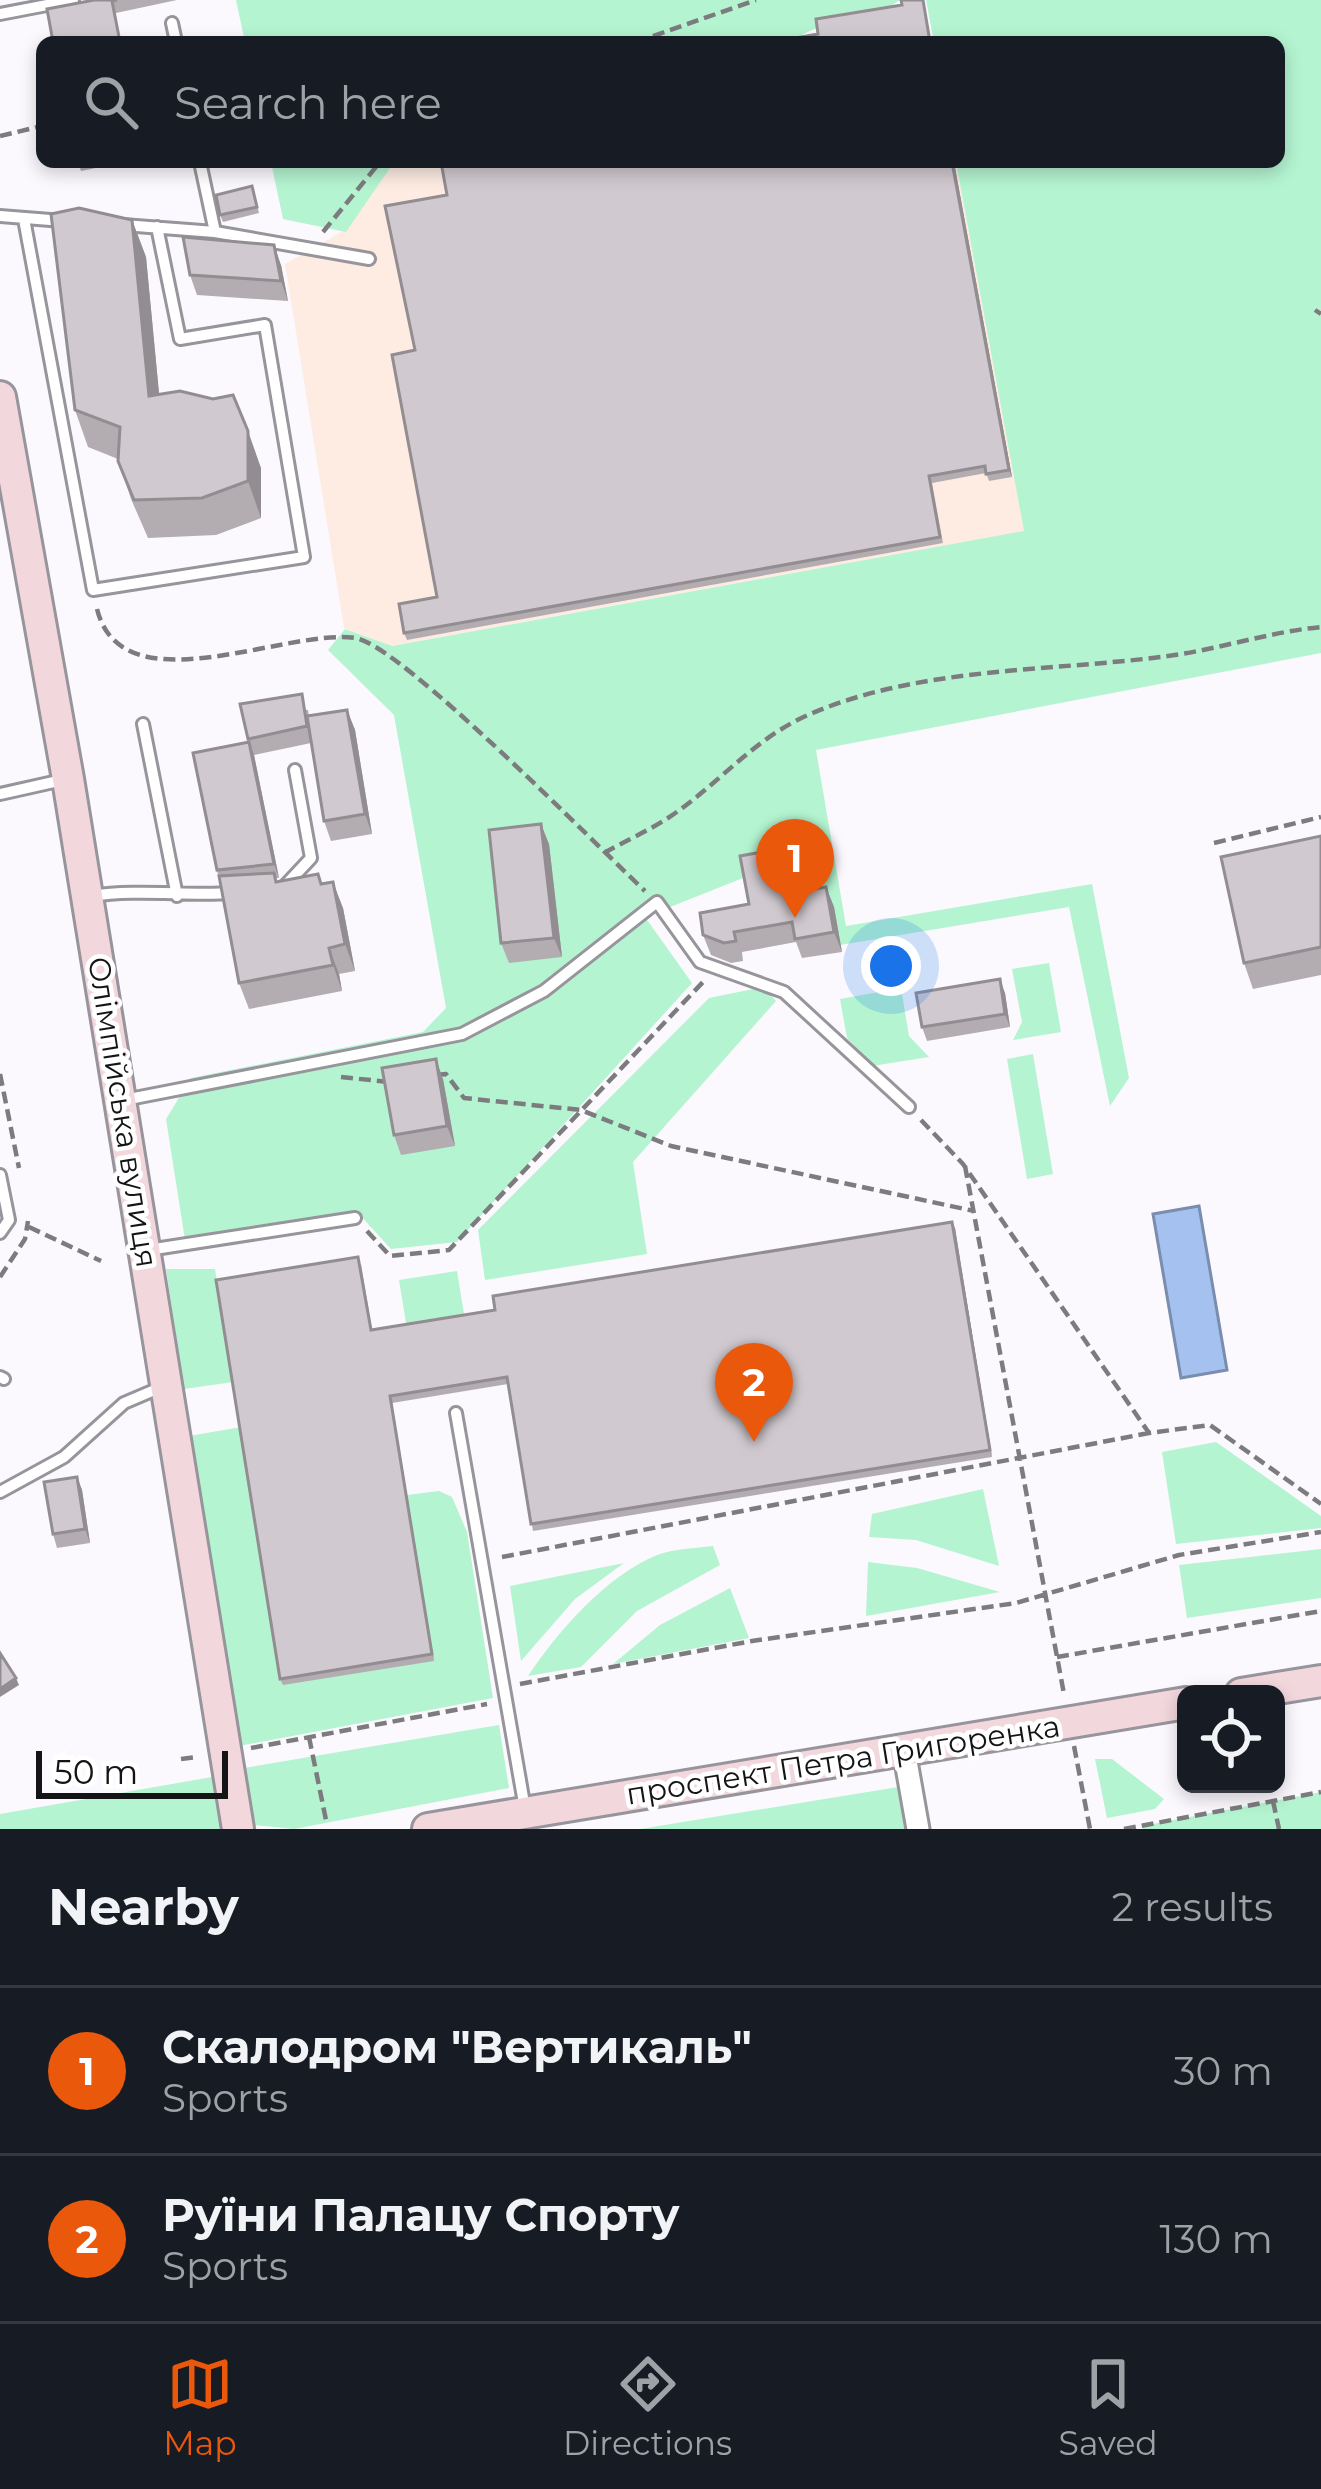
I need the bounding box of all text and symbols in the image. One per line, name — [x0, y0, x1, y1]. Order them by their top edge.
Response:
search box — [36, 36, 1285, 168]
icon: search — [78, 69, 144, 135]
text: Search here — [174, 75, 442, 130]
pin: 1 — [756, 819, 834, 918]
your location — [861, 936, 921, 996]
street label: Олімпійська вулиця — [80, 954, 166, 1270]
pin: 2 — [715, 1343, 793, 1442]
map controls — [1177, 1685, 1285, 1793]
button: locate — [1177, 1685, 1285, 1793]
street label: проспект Петра Григоренка — [623, 1707, 1063, 1813]
scale bar — [36, 1745, 228, 1798]
text: 50 m — [54, 1752, 138, 1792]
text: Nearby — [48, 1876, 239, 1938]
text: 2 results — [1112, 1883, 1273, 1931]
text: Скалодром "Вертикаль" — [162, 2019, 752, 2074]
text: 1 — [79, 2047, 95, 2095]
text: 30 m — [1174, 2047, 1273, 2095]
text: Sports — [162, 2074, 288, 2122]
text: Руїни Палацу Спорту — [162, 2187, 680, 2242]
text: 2 — [75, 2215, 99, 2263]
text: 130 m — [1160, 2215, 1273, 2263]
text: Sports — [162, 2242, 288, 2290]
tab: Map — [163, 2351, 237, 2463]
tab: Directions — [563, 2351, 732, 2463]
tab: Saved — [1059, 2351, 1158, 2463]

